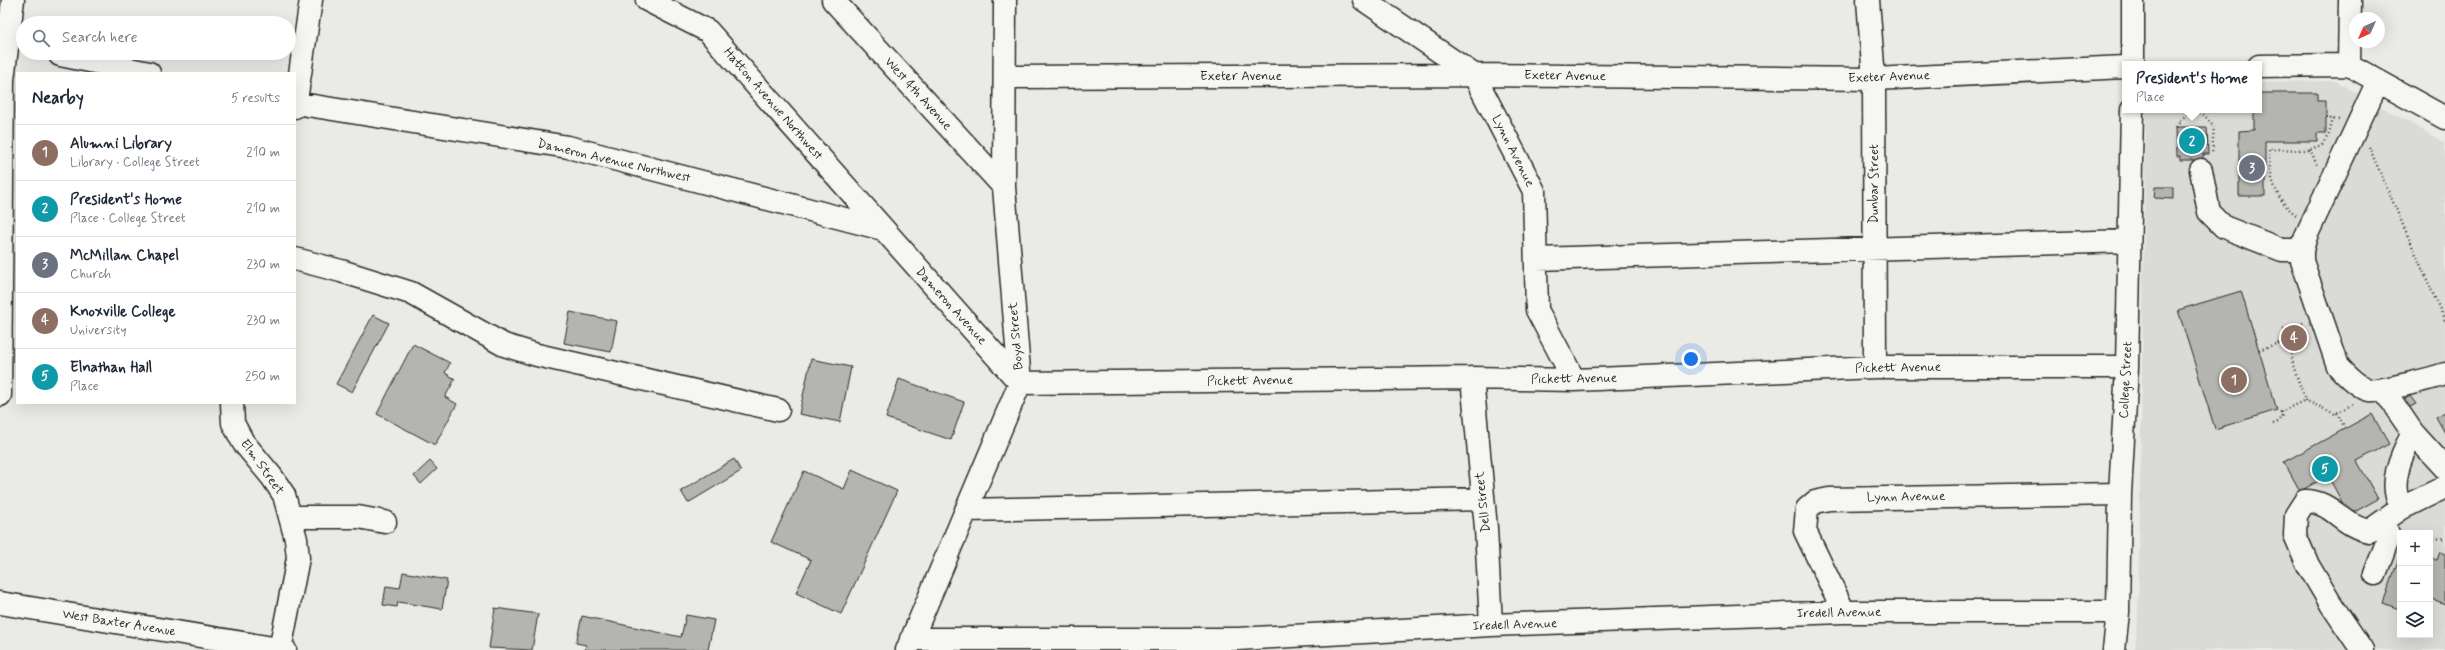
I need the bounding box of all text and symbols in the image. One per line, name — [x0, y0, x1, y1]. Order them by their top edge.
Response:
north arrow — [2349, 12, 2385, 48]
search box — [16, 16, 296, 60]
icon: search — [30, 27, 52, 49]
text: Search here — [62, 28, 138, 48]
street label: Hatton Avenue Northwest — [719, 44, 827, 164]
street label: West 4th Avenue — [881, 54, 955, 134]
popup — [2122, 61, 2262, 113]
street label: Exeter Avenue — [1524, 67, 1606, 85]
street label: Exeter Avenue — [1848, 67, 1930, 87]
street label: Exeter Avenue — [1200, 68, 1282, 85]
text: President's Home — [2136, 69, 2248, 89]
text: Nearby — [32, 87, 84, 109]
text: Place — [2136, 89, 2165, 106]
text: 5 results — [231, 90, 280, 107]
street label: Lynn Avenue — [1488, 112, 1538, 190]
pin: 2 — [2179, 126, 2205, 156]
text: Alumni Library — [70, 134, 172, 154]
street label: Dameron Avenue Northwest — [536, 135, 692, 187]
text: 1 — [42, 144, 48, 161]
text: 210 m — [246, 144, 280, 161]
street label: Dunbar Street — [1866, 144, 1883, 224]
pin: 3 — [2239, 153, 2265, 183]
text: Library · College Street — [70, 154, 200, 171]
text: President's Home — [70, 190, 182, 210]
text: 2 — [42, 200, 48, 217]
text: 210 m — [246, 200, 280, 217]
text: Place · College Street — [70, 210, 186, 227]
text: McMillan Chapel — [70, 246, 179, 266]
text: 3 — [42, 256, 48, 273]
text: 230 m — [246, 256, 280, 273]
street label: Dameron Avenue — [912, 264, 990, 348]
text: Church — [70, 266, 111, 283]
street label: Boyd Street — [1005, 301, 1027, 371]
text: Knoxville College — [70, 302, 176, 322]
text: 4 — [41, 312, 49, 329]
text: 230 m — [246, 312, 280, 329]
text: University — [70, 322, 126, 339]
pin: 4 — [2281, 323, 2307, 353]
street label: College Street — [2115, 341, 2137, 419]
your location — [1681, 349, 1701, 369]
text: Elnathan Hall — [70, 358, 152, 378]
street label: Pickett Avenue — [1855, 359, 1941, 377]
pin: 1 — [2221, 365, 2247, 395]
text: 5 — [41, 368, 49, 385]
text: 250 m — [245, 368, 280, 385]
street label: Pickett Avenue — [1531, 370, 1617, 388]
street label: Pickett Avenue — [1207, 372, 1293, 390]
text: Place — [70, 378, 99, 395]
street label: Elm Street — [236, 436, 288, 498]
pin: 5 — [2312, 454, 2338, 484]
street label: Dell Street — [1471, 470, 1495, 533]
street label: Lynn Avenue — [1867, 488, 1945, 506]
map controls — [2397, 530, 2433, 638]
button: + — [2397, 530, 2433, 566]
button: − — [2397, 566, 2433, 602]
button: layers — [2397, 602, 2433, 638]
street label: Iredell Avenue — [1797, 604, 1881, 622]
street label: West Baxter Avenue — [61, 606, 177, 640]
street label: Iredell Avenue — [1472, 615, 1558, 635]

